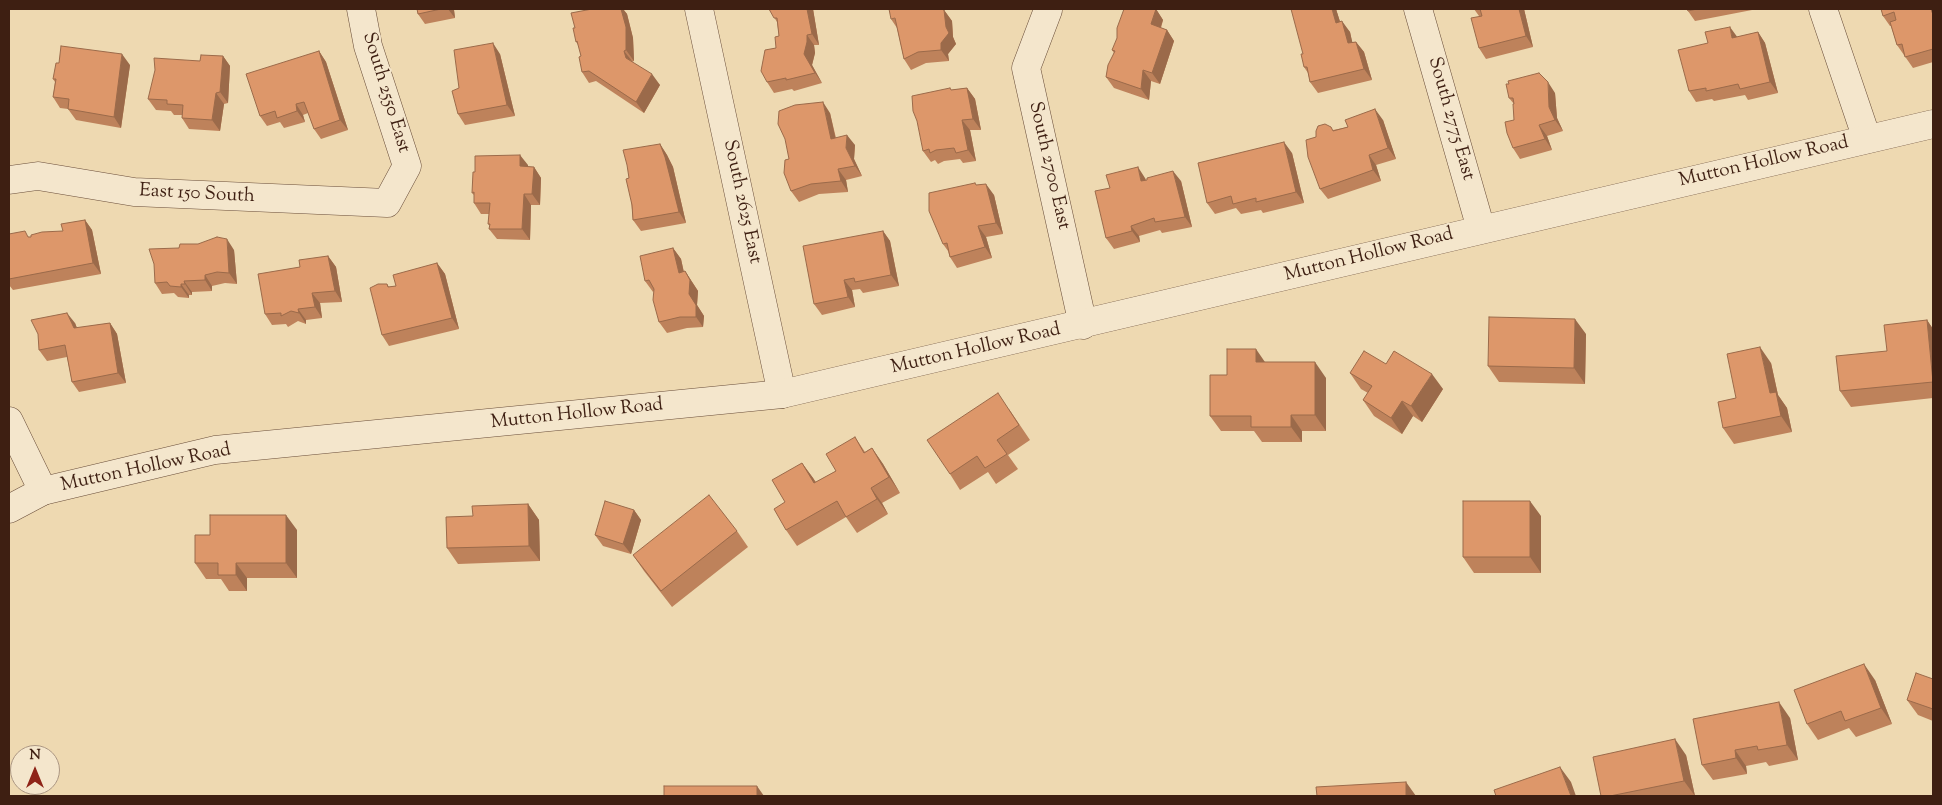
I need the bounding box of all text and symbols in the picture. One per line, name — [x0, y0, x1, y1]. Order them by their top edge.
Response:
street label: South 2550 East — [356, 30, 414, 156]
street label: South 2775 East — [1422, 55, 1478, 183]
street label: South 2700 East — [1022, 100, 1074, 232]
street label: Mutton Hollow Road — [1677, 132, 1851, 194]
street label: South 2625 East — [717, 138, 765, 266]
street label: East 150 South — [139, 181, 255, 209]
street label: Mutton Hollow Road — [1282, 224, 1456, 288]
street label: Mutton Hollow Road — [889, 319, 1063, 381]
street label: Mutton Hollow Road — [490, 395, 664, 435]
street label: Mutton Hollow Road — [59, 440, 233, 498]
north arrow — [10, 745, 60, 795]
text: N — [29, 746, 41, 766]

